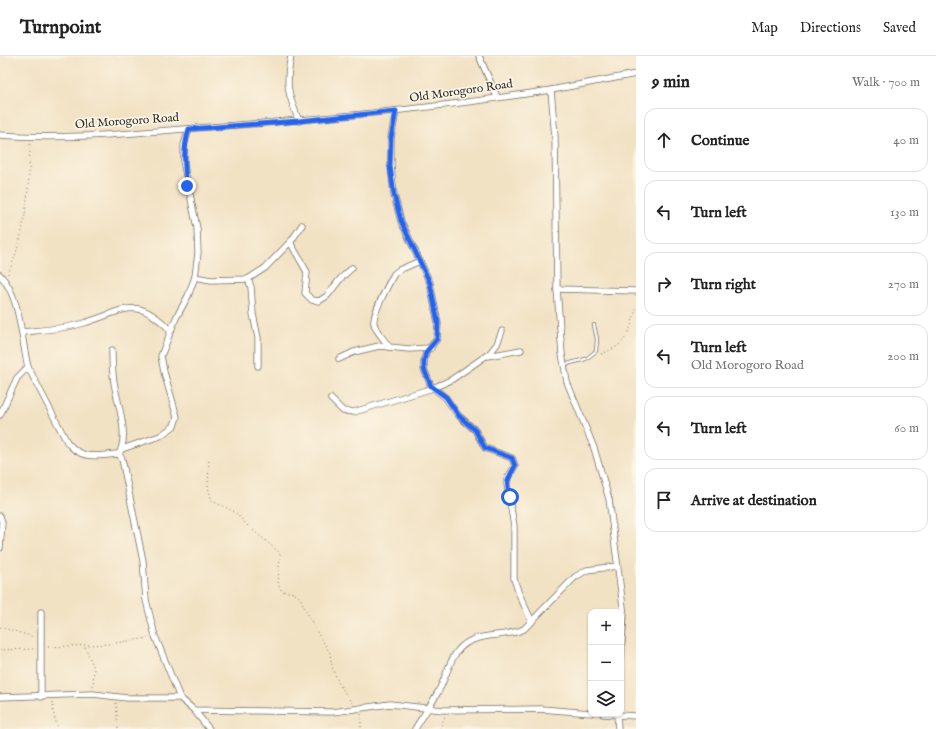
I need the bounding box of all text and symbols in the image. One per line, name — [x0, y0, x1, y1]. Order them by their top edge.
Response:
text: Turnpoint — [20, 16, 101, 40]
text: Map — [751, 19, 778, 37]
text: Directions — [800, 19, 861, 37]
text: Saved — [883, 19, 916, 37]
text: 9 min — [652, 72, 690, 93]
text: Walk · 700 m — [852, 74, 920, 91]
street label: Old Morogoro Road — [408, 76, 514, 106]
street label: Old Morogoro Road — [75, 110, 180, 132]
icon: ahead — [653, 129, 675, 151]
text: Continue — [691, 131, 749, 150]
text: 40 m — [893, 132, 919, 149]
route end — [178, 177, 196, 195]
icon: left — [653, 201, 675, 223]
text: Turn left — [691, 203, 747, 222]
text: 130 m — [890, 204, 919, 221]
icon: right — [653, 273, 675, 295]
text: Turn right — [691, 275, 756, 294]
text: 270 m — [888, 276, 919, 293]
text: Turn left — [691, 338, 747, 357]
icon: left — [653, 345, 675, 367]
text: 200 m — [887, 348, 919, 365]
text: Old Morogoro Road — [691, 357, 804, 374]
icon: left — [653, 417, 675, 439]
text: Turn left — [691, 419, 747, 438]
text: 60 m — [894, 420, 919, 437]
route start — [501, 488, 519, 506]
icon: arrive — [653, 489, 675, 511]
text: Arrive at destination — [691, 491, 817, 510]
map controls — [588, 609, 624, 717]
button: + — [588, 609, 624, 645]
button: − — [588, 645, 624, 681]
button: layers — [588, 681, 624, 717]

